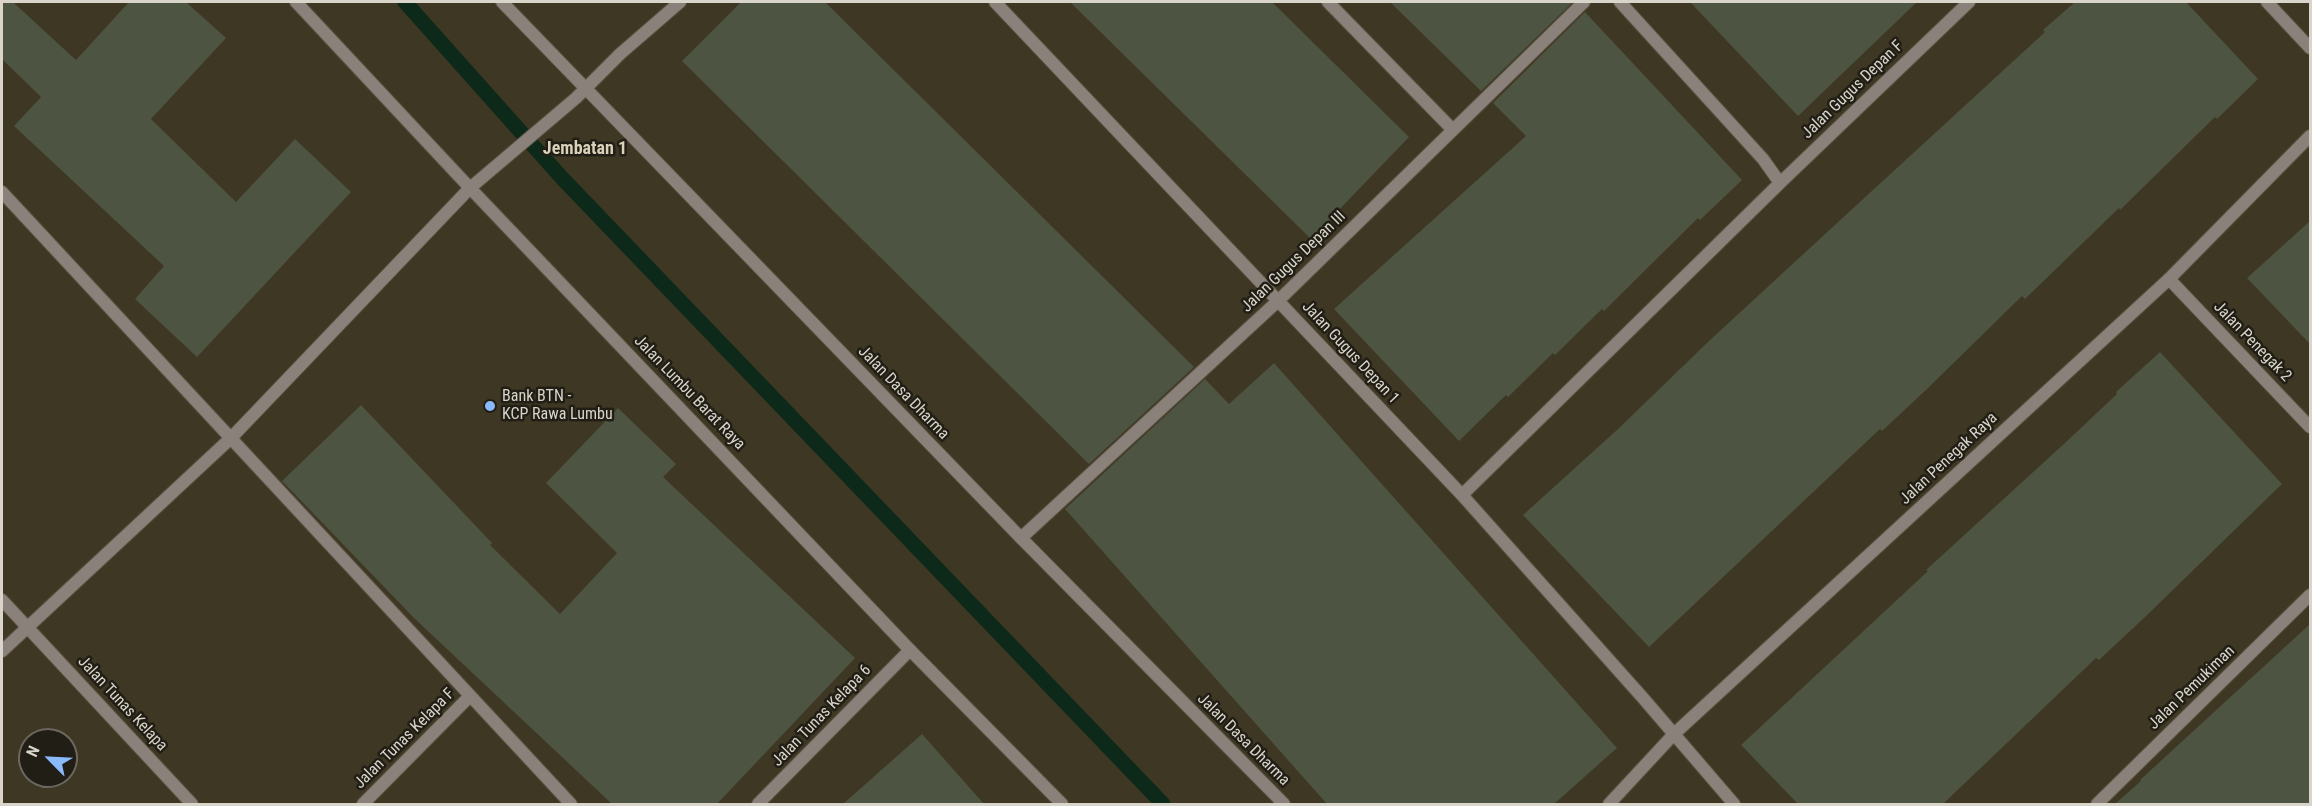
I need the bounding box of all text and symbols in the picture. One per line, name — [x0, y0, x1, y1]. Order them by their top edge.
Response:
street label: Jalan Gugus Depan F — [1798, 37, 1908, 143]
district label: Jembatan 1 — [543, 138, 627, 160]
street label: Jalan Gugus Depan III — [1238, 207, 1350, 317]
street label: Jalan Gugus Depan 1 — [1297, 298, 1403, 408]
street label: Jalan Penegak 2 — [2209, 298, 2295, 386]
street label: Jalan Lumbu Barat Raya — [629, 332, 749, 454]
street label: Jalan Dasa Dharma — [853, 342, 953, 444]
place label: Bank BTN - KCP Rawa Lumbu — [502, 387, 613, 425]
marker: Bank BTN - KCP Rawa Lumbu — [483, 399, 497, 413]
street label: Jalan Penegak Raya — [1896, 409, 2002, 509]
street label: Jalan Pemukiman — [2145, 642, 2239, 734]
street label: Jalan Tunas Kelapa — [73, 653, 171, 755]
street label: Jalan Tunas Kelapa 6 — [768, 661, 876, 771]
street label: Jalan Tunas Kelapa F — [351, 685, 459, 793]
street label: Jalan Dasa Dharma — [1193, 690, 1293, 790]
north arrow — [18, 728, 78, 788]
text: N — [22, 743, 44, 760]

